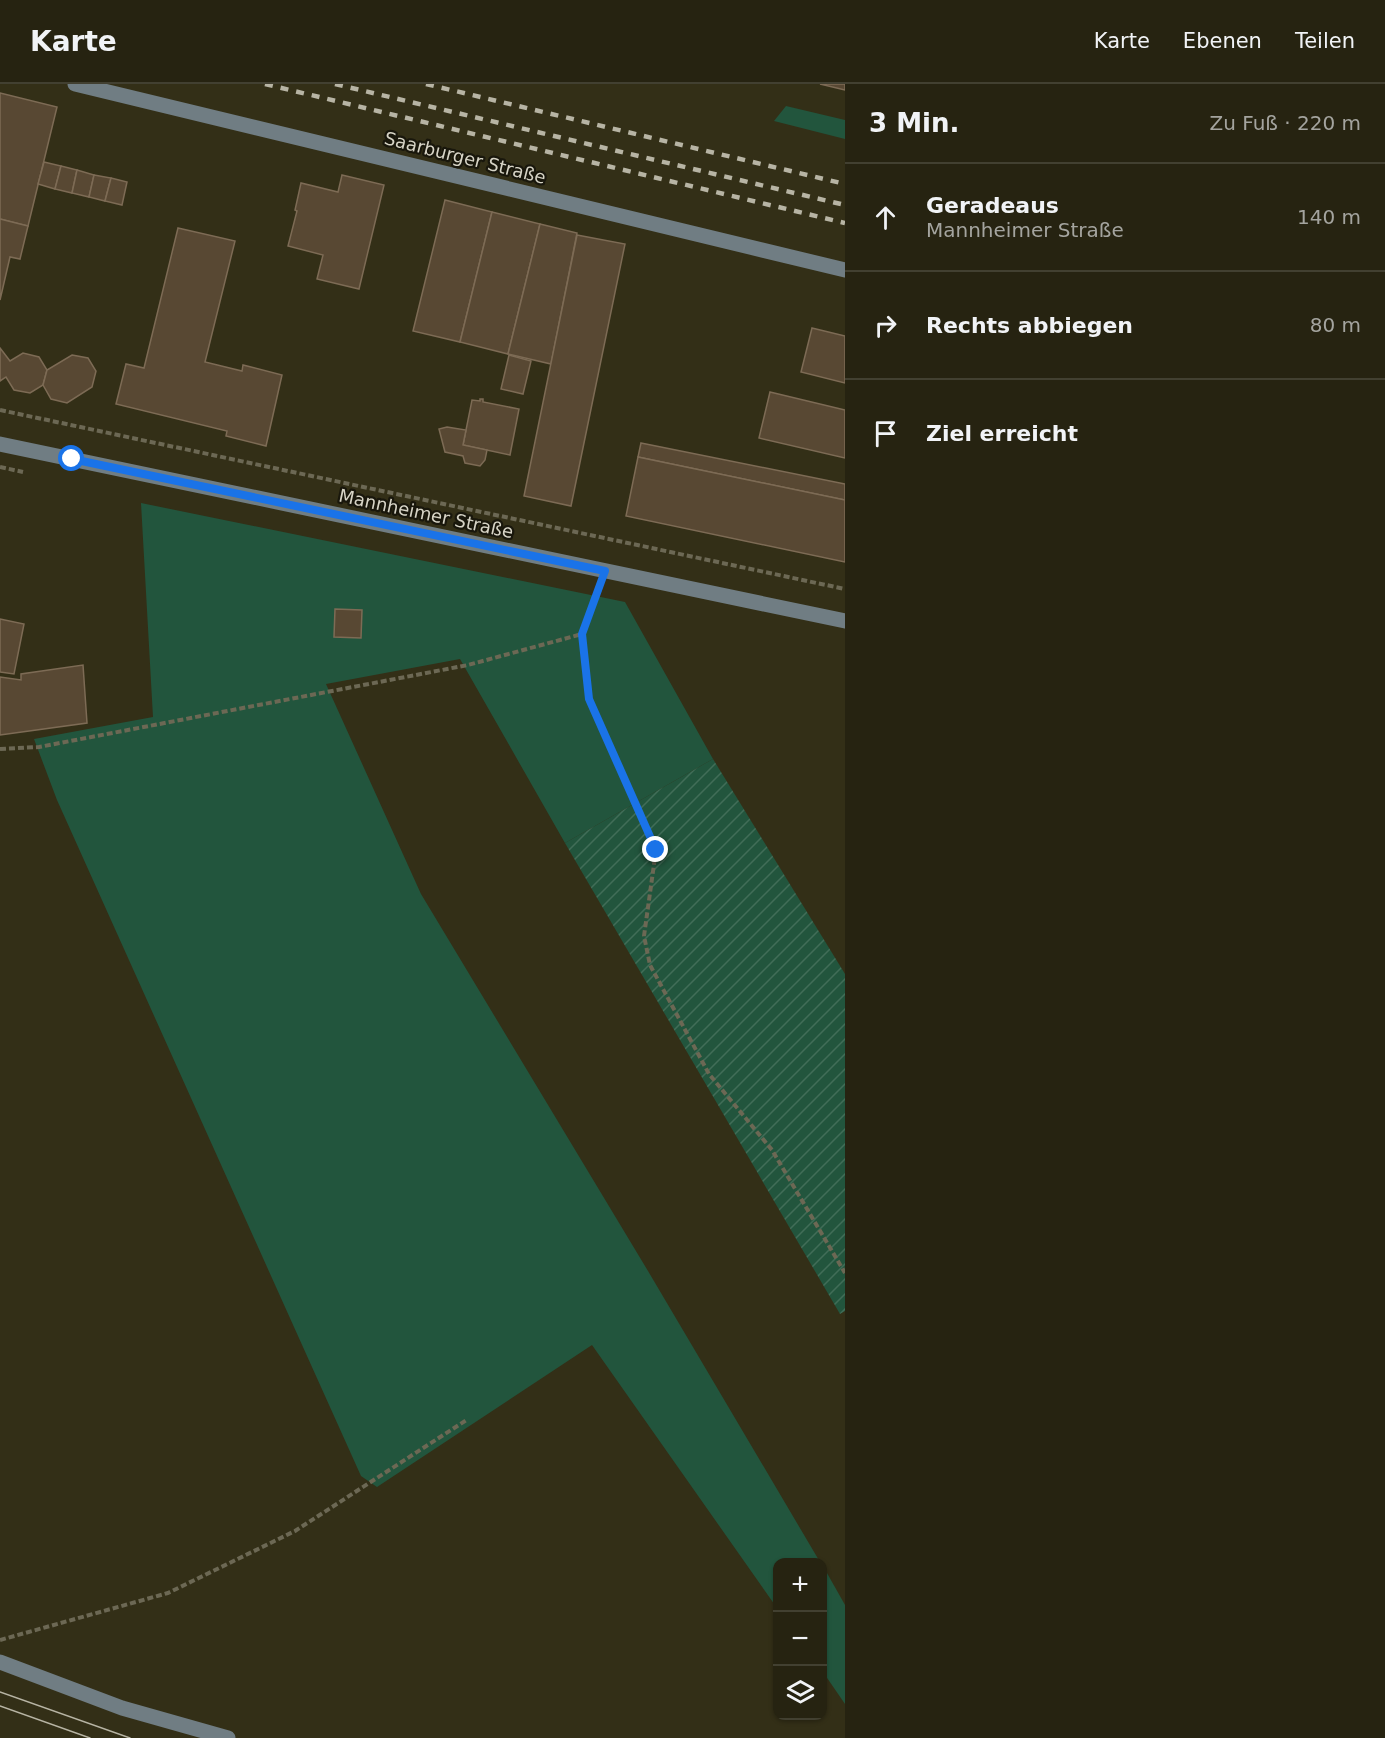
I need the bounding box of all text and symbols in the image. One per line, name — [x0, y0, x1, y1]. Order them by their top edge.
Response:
text: Karte — [30, 25, 117, 58]
text: Karte — [1094, 29, 1150, 53]
text: Ebenen — [1183, 29, 1262, 53]
text: Teilen — [1295, 29, 1355, 53]
text: 3 Min. — [869, 108, 959, 138]
text: Zu Fuß · 220 m — [1209, 111, 1361, 135]
street label: Saarburger Straße — [382, 127, 548, 188]
text: Geradeaus — [926, 193, 1059, 218]
icon: ahead — [869, 201, 902, 234]
text: 140 m — [1297, 205, 1361, 229]
text: Mannheimer Straße — [926, 218, 1124, 242]
icon: right — [869, 309, 902, 342]
text: Rechts abbiegen — [926, 313, 1133, 338]
text: 80 m — [1310, 313, 1361, 337]
icon: arrive — [869, 417, 902, 450]
text: Ziel erreicht — [926, 421, 1078, 446]
route start — [58, 445, 84, 471]
street label: Mannheimer Straße — [337, 485, 515, 542]
route end — [642, 836, 668, 862]
map controls — [773, 1558, 827, 1720]
button: + — [773, 1558, 827, 1612]
button: − — [773, 1612, 827, 1666]
button: layers — [773, 1666, 827, 1720]

